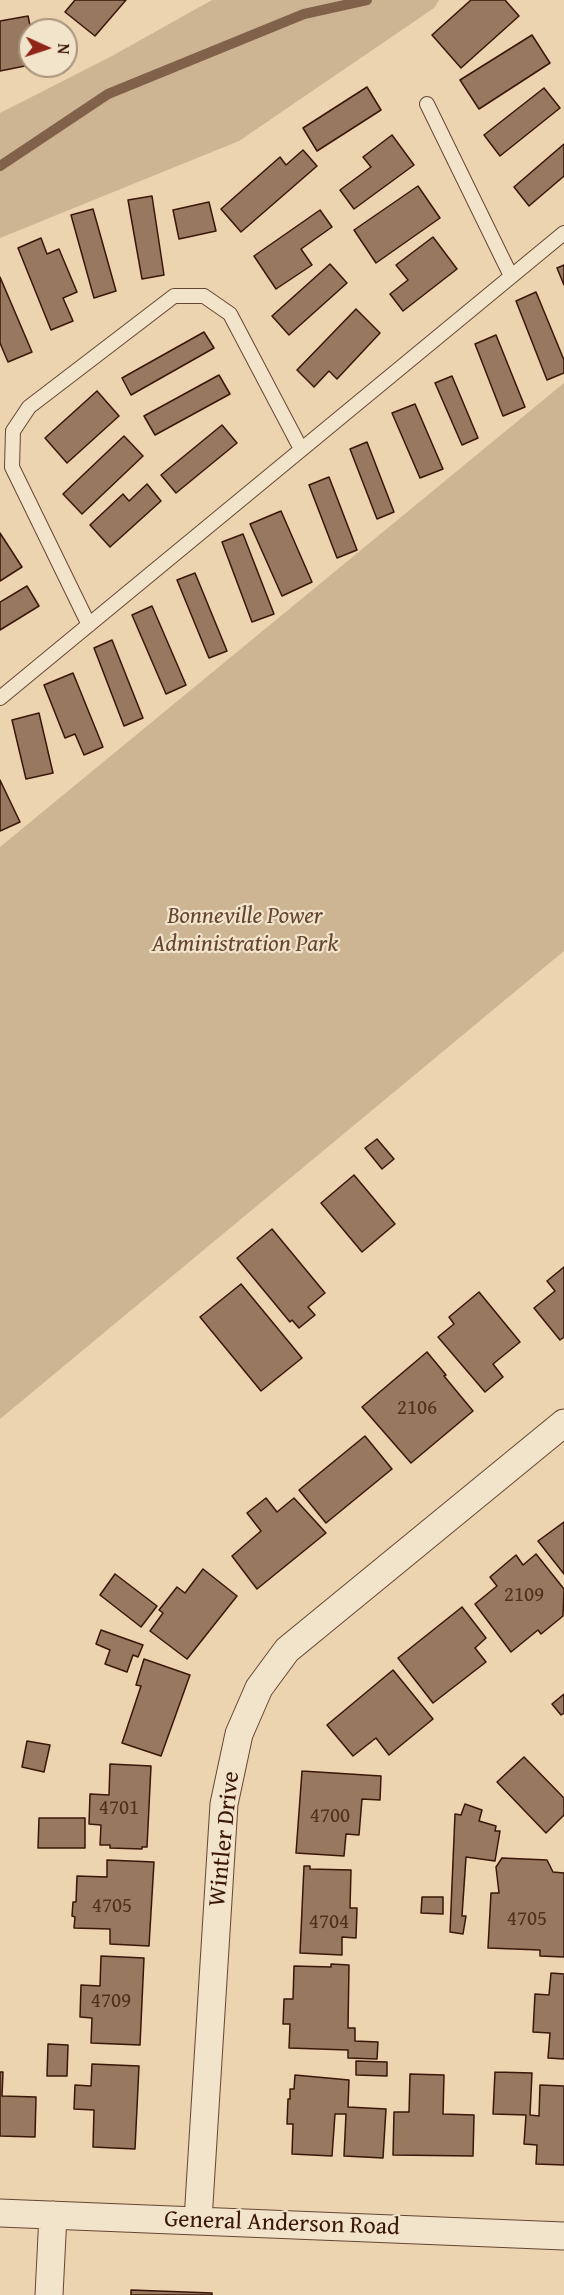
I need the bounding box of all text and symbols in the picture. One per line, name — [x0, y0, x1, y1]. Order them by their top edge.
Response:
north arrow — [18, 18, 78, 78]
text: N — [52, 43, 76, 55]
park label: Bonneville Power Administration Park — [152, 903, 338, 959]
house number: 2106 — [397, 1396, 437, 1422]
house number: 2109 — [504, 1583, 544, 1609]
street label: Wintler Drive — [204, 1770, 246, 1908]
house number: 4701 — [99, 1796, 139, 1822]
house number: 4700 — [310, 1804, 350, 1830]
house number: 4705 — [92, 1894, 132, 1920]
house number: 4705 — [507, 1907, 547, 1933]
house number: 4704 — [309, 1910, 349, 1936]
house number: 4709 — [91, 1989, 131, 2015]
street label: General Anderson Road — [164, 2205, 400, 2243]

